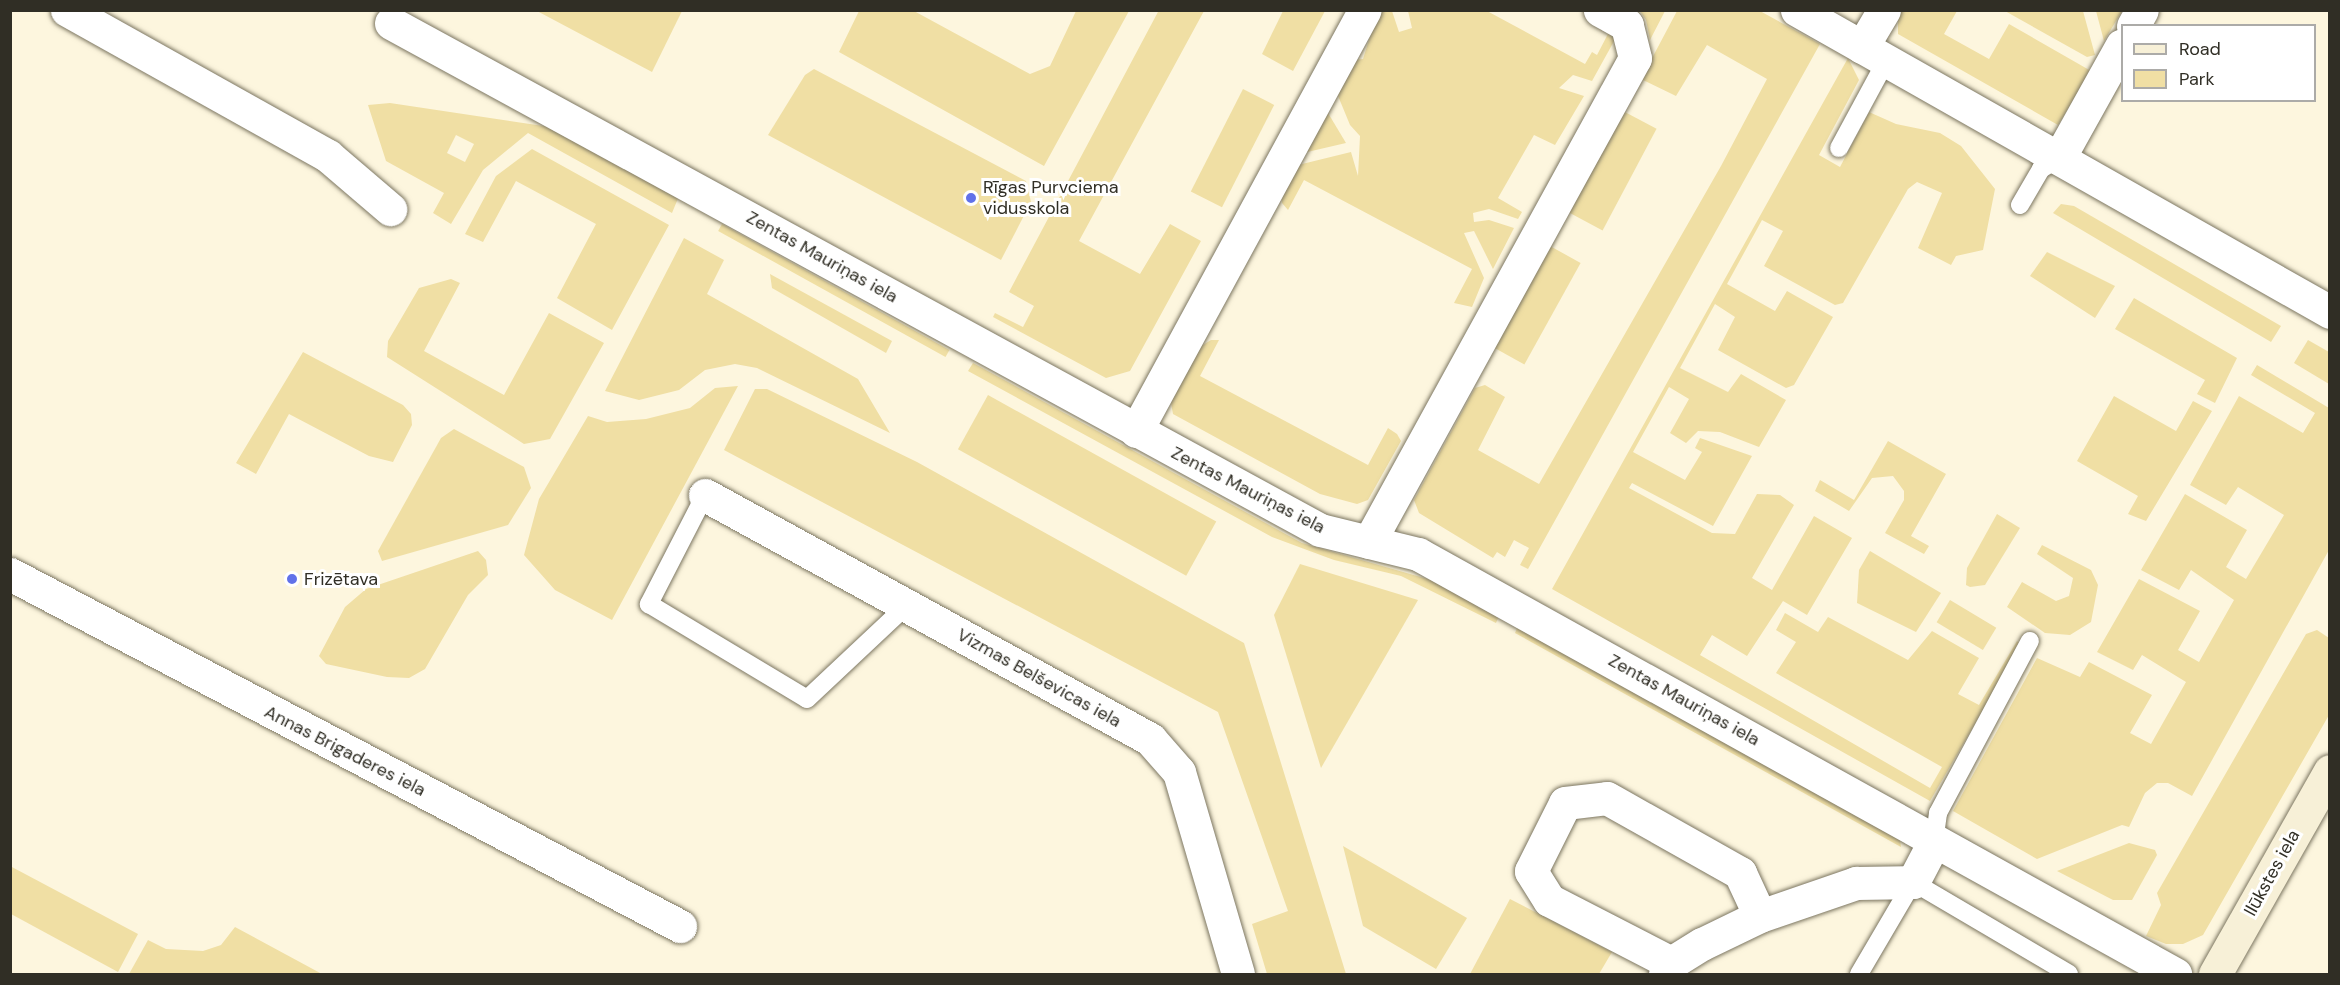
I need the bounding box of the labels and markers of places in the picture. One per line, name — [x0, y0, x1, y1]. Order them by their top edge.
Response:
place label: Rīgas Purvciema vidusskola — [983, 177, 1118, 219]
marker: Rīgas Purvciema vidusskola — [964, 191, 978, 205]
place label: Frizētava — [304, 568, 378, 590]
marker: Frizētava — [285, 572, 299, 586]

